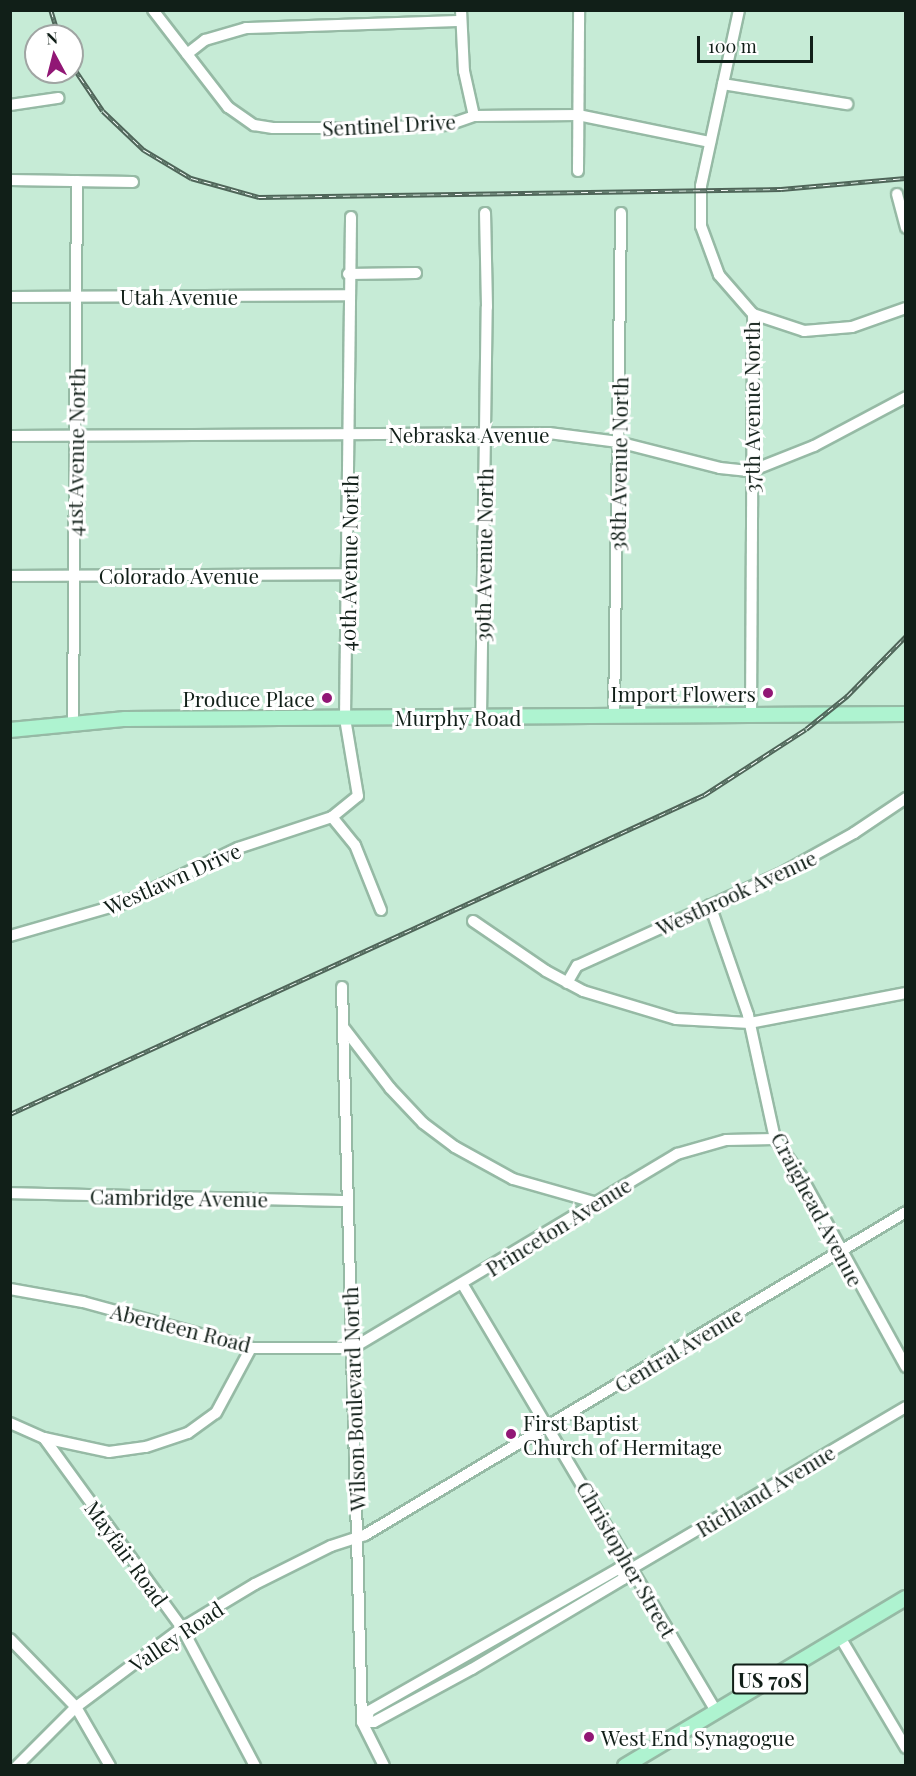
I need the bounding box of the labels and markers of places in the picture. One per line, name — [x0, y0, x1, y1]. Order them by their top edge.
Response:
place label: Import Flowers — [610, 680, 756, 706]
place label: Produce Place — [182, 685, 315, 711]
marker: Import Flowers — [761, 686, 775, 700]
marker: Produce Place — [320, 691, 334, 705]
place label: First Baptist Church of Hermitage — [523, 1409, 722, 1459]
marker: First Baptist Church of Hermitage — [504, 1427, 518, 1441]
place label: West End Synagogue — [601, 1724, 795, 1750]
marker: West End Synagogue — [582, 1730, 596, 1744]

